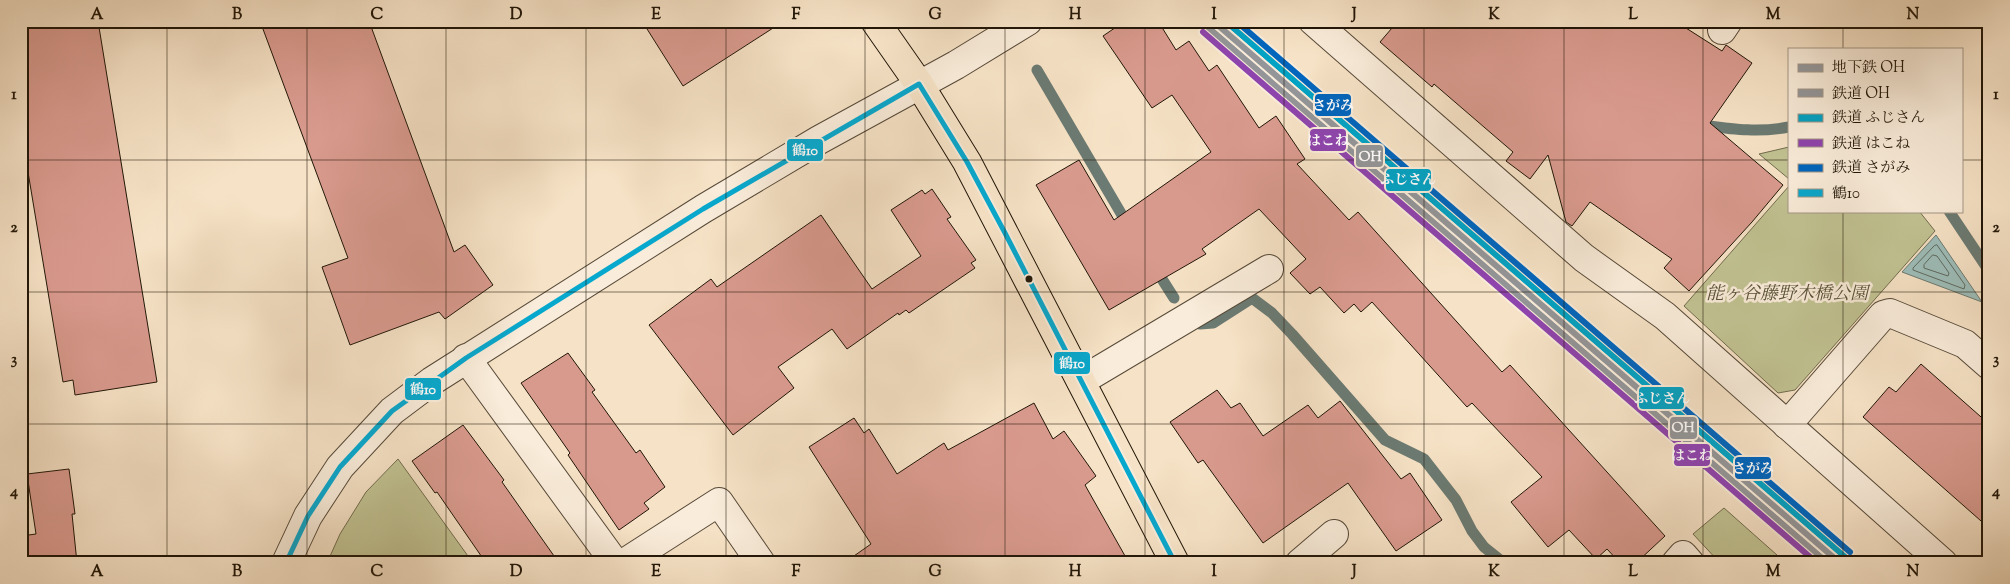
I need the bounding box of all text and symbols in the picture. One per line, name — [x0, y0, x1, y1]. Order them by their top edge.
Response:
text: A — [91, 4, 104, 27]
text: B — [232, 4, 242, 27]
text: C — [371, 4, 384, 27]
text: D — [510, 4, 523, 27]
text: E — [651, 4, 661, 27]
text: F — [792, 4, 801, 27]
text: G — [928, 4, 942, 27]
text: H — [1069, 4, 1082, 27]
text: I — [1211, 4, 1217, 27]
text: J — [1350, 4, 1357, 27]
text: K — [1488, 4, 1500, 27]
text: L — [1628, 4, 1638, 27]
text: M — [1766, 4, 1781, 27]
text: N — [1907, 4, 1920, 27]
legend — [1788, 48, 1962, 212]
text: 地下鉄 OH — [1832, 58, 1905, 79]
text: 1 — [11, 84, 17, 107]
text: 鉄道 OH — [1832, 84, 1890, 105]
text: 1 — [1993, 84, 1999, 107]
line badge: さがみ — [1314, 93, 1352, 117]
text: さがみ — [1312, 97, 1354, 117]
text: 鉄道 ふじさん — [1832, 108, 1925, 129]
line badge: はこね — [1309, 128, 1347, 152]
text: はこね — [1307, 132, 1349, 152]
text: 鉄道 はこね — [1832, 134, 1910, 155]
line badge: 鶴10 — [786, 138, 824, 162]
text: 鶴10 — [792, 142, 819, 162]
line badge: OH — [1355, 144, 1384, 168]
text: OH — [1358, 148, 1382, 168]
text: 鉄道 さがみ — [1832, 158, 1910, 179]
line badge: ふじさん — [1385, 168, 1432, 192]
text: ふじさん — [1380, 171, 1436, 191]
text: 鶴10 — [1832, 184, 1860, 205]
text: 2 — [10, 217, 18, 240]
text: 2 — [1992, 217, 2000, 240]
unlabelled marker — [1024, 274, 1034, 284]
park label: 能ヶ谷藤野木橋公園 — [1706, 282, 1871, 308]
text: 3 — [11, 349, 18, 372]
text: 3 — [1993, 349, 2000, 372]
line badge: 鶴10 — [1053, 351, 1091, 375]
text: 鶴10 — [1059, 355, 1086, 375]
line badge: 鶴10 — [404, 377, 442, 401]
text: 鶴10 — [410, 381, 437, 401]
line badge: ふじさん — [1638, 386, 1685, 410]
text: ふじさん — [1634, 390, 1690, 410]
line badge: OH — [1669, 416, 1698, 440]
text: OH — [1671, 419, 1695, 439]
line badge: はこね — [1673, 443, 1711, 467]
text: はこね — [1671, 447, 1713, 467]
line badge: さがみ — [1734, 456, 1772, 480]
text: さがみ — [1732, 460, 1774, 480]
text: 4 — [9, 481, 18, 504]
text: 4 — [1991, 481, 2000, 504]
text: A — [91, 561, 104, 584]
text: B — [232, 561, 242, 584]
text: C — [371, 561, 384, 584]
text: D — [510, 561, 523, 584]
text: E — [651, 561, 661, 584]
text: F — [792, 561, 801, 584]
text: G — [928, 561, 942, 584]
text: H — [1069, 561, 1082, 584]
text: I — [1211, 561, 1217, 584]
text: J — [1350, 561, 1357, 584]
text: K — [1488, 561, 1500, 584]
text: L — [1628, 561, 1638, 584]
text: M — [1766, 561, 1781, 584]
text: N — [1907, 561, 1920, 584]

